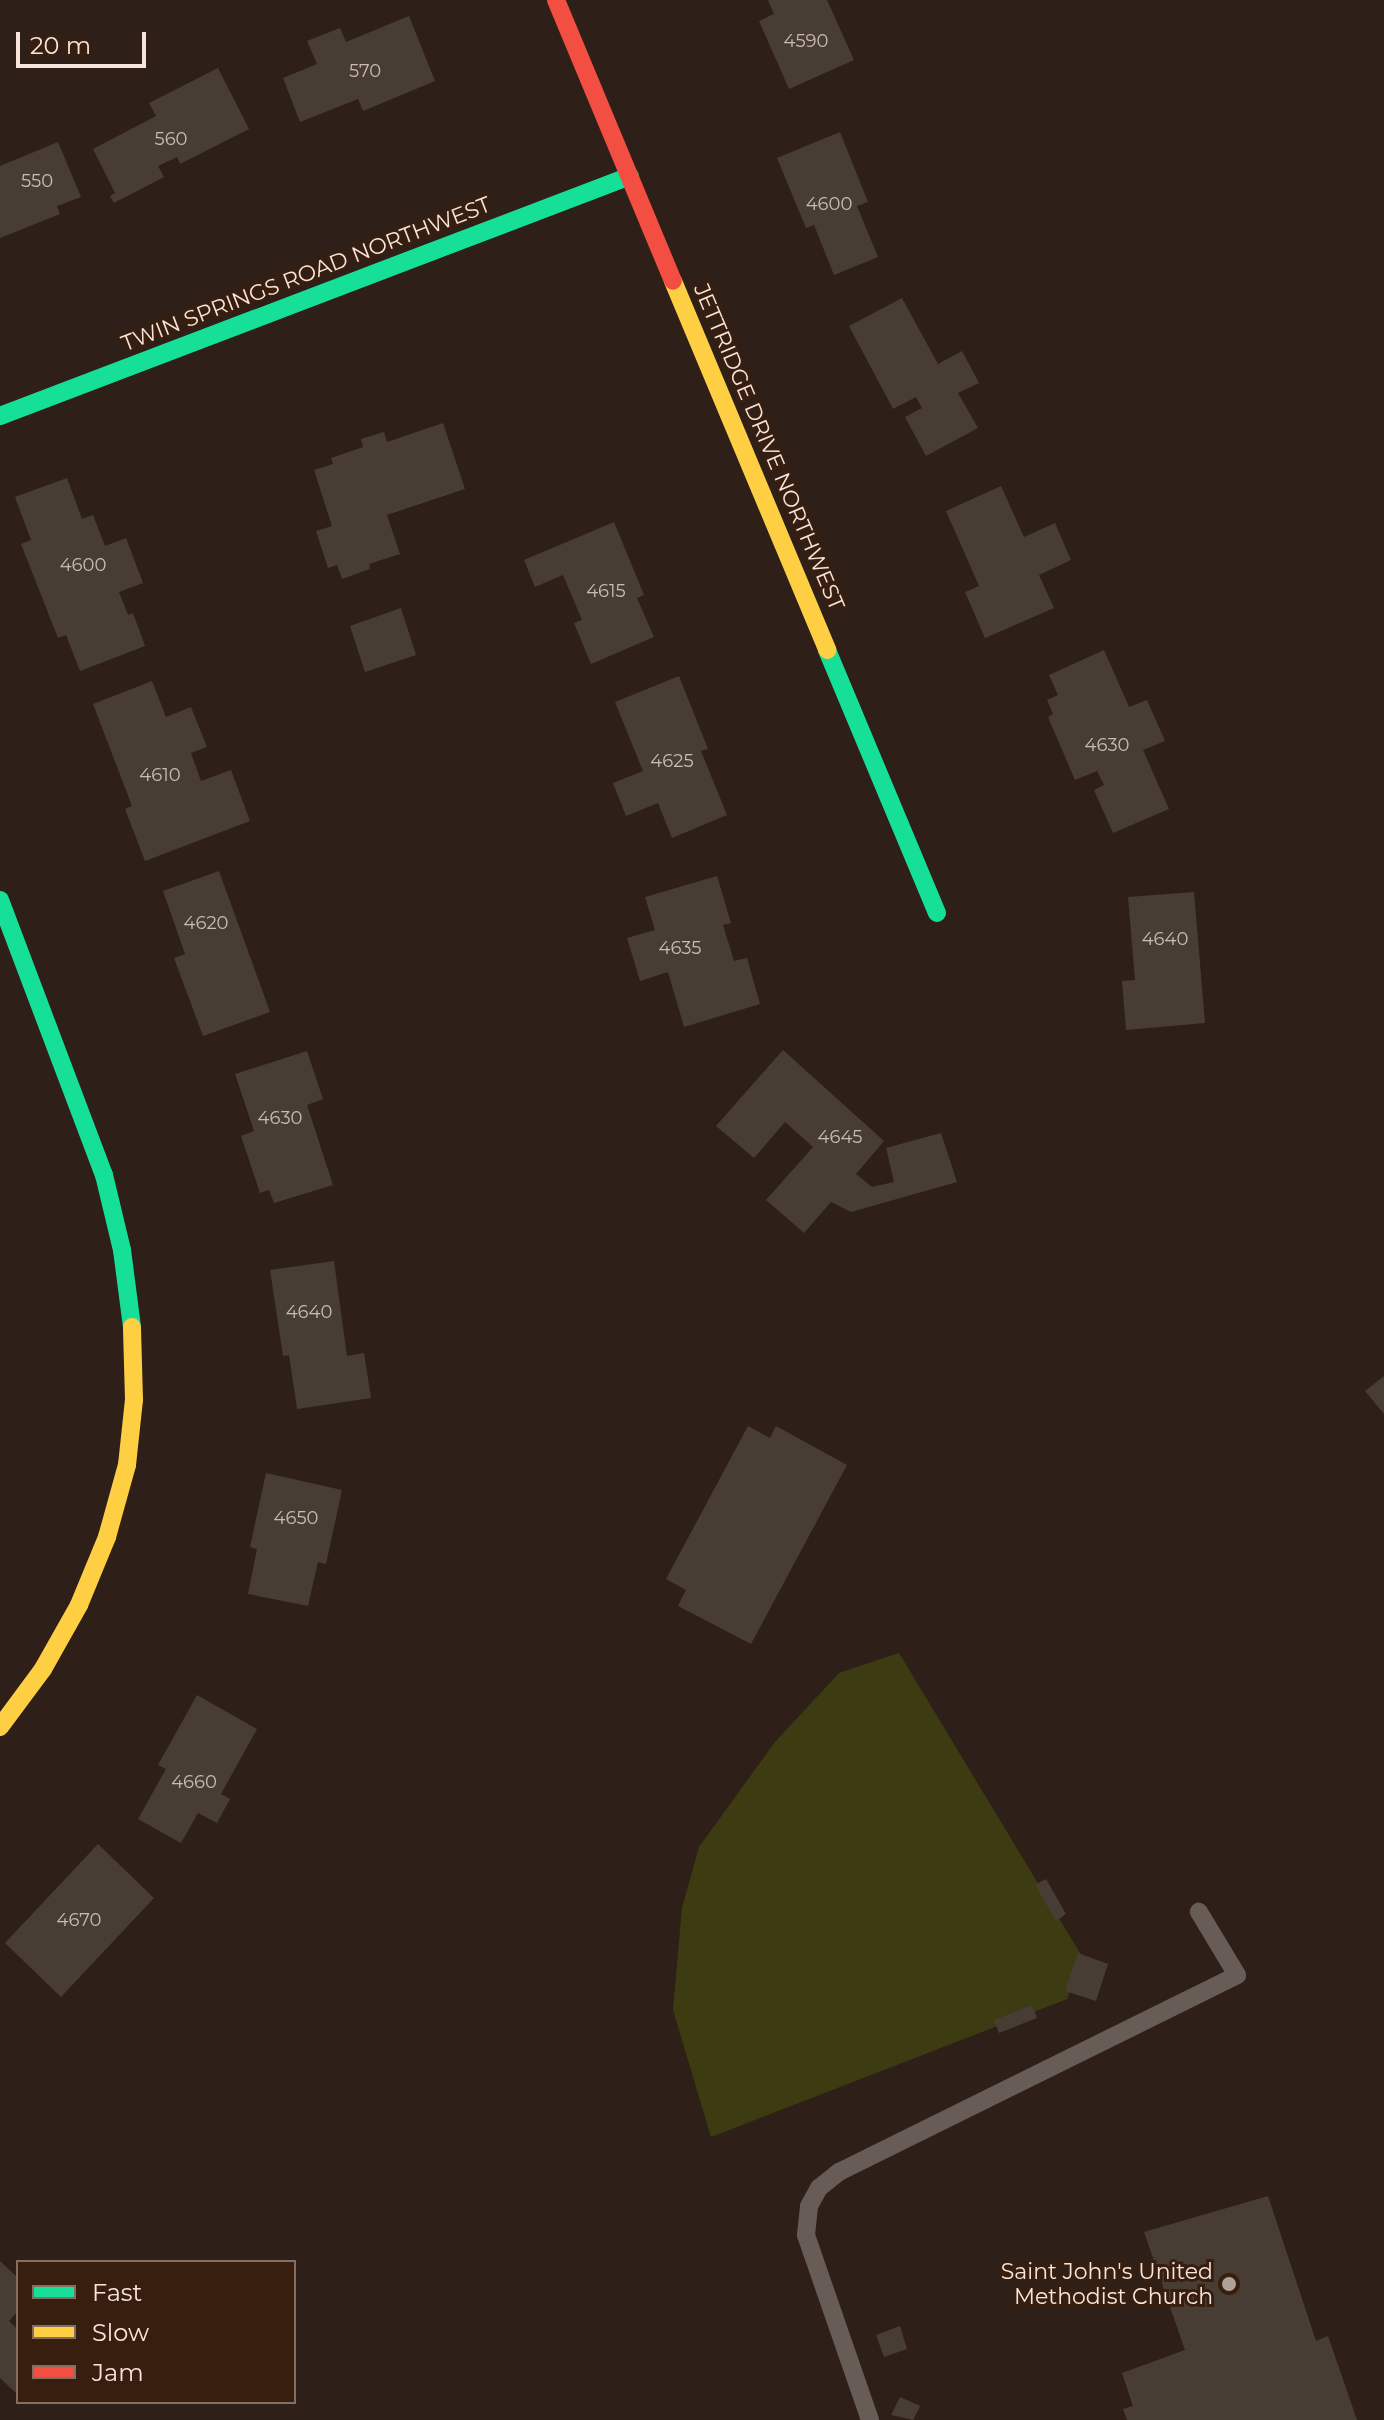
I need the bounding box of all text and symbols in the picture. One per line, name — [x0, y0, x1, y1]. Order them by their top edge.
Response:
scale bar — [20, 16, 150, 66]
house number: 4590 — [784, 30, 828, 52]
text: 20 m — [30, 31, 91, 60]
house number: 570 — [349, 60, 381, 82]
house number: 560 — [154, 128, 188, 150]
house number: 550 — [21, 170, 53, 192]
street label: TWIN SPRINGS ROAD NORTHWEST — [118, 191, 494, 357]
house number: 4600 — [806, 193, 852, 215]
street label: JETTRIDGE DRIVE NORTHWEST — [688, 280, 850, 614]
house number: 4600 — [60, 554, 106, 576]
house number: 4615 — [586, 580, 626, 602]
house number: 4630 — [1085, 734, 1129, 756]
house number: 4625 — [650, 750, 694, 772]
house number: 4610 — [139, 764, 181, 786]
house number: 4620 — [184, 912, 228, 934]
house number: 4640 — [1142, 928, 1188, 950]
house number: 4635 — [658, 937, 702, 959]
house number: 4630 — [258, 1107, 302, 1129]
house number: 4645 — [818, 1126, 862, 1148]
house number: 4640 — [286, 1301, 332, 1323]
house number: 4650 — [274, 1507, 318, 1529]
house number: 4660 — [171, 1771, 217, 1793]
house number: 4670 — [57, 1909, 101, 1931]
place label: Saint John's United Methodist Church — [1001, 2258, 1213, 2310]
legend — [16, 2260, 296, 2404]
marker: Saint John's United Methodist Church — [1220, 2275, 1238, 2293]
text: Fast — [92, 2278, 142, 2307]
text: Slow — [92, 2318, 149, 2347]
text: Jam — [92, 2358, 144, 2387]

